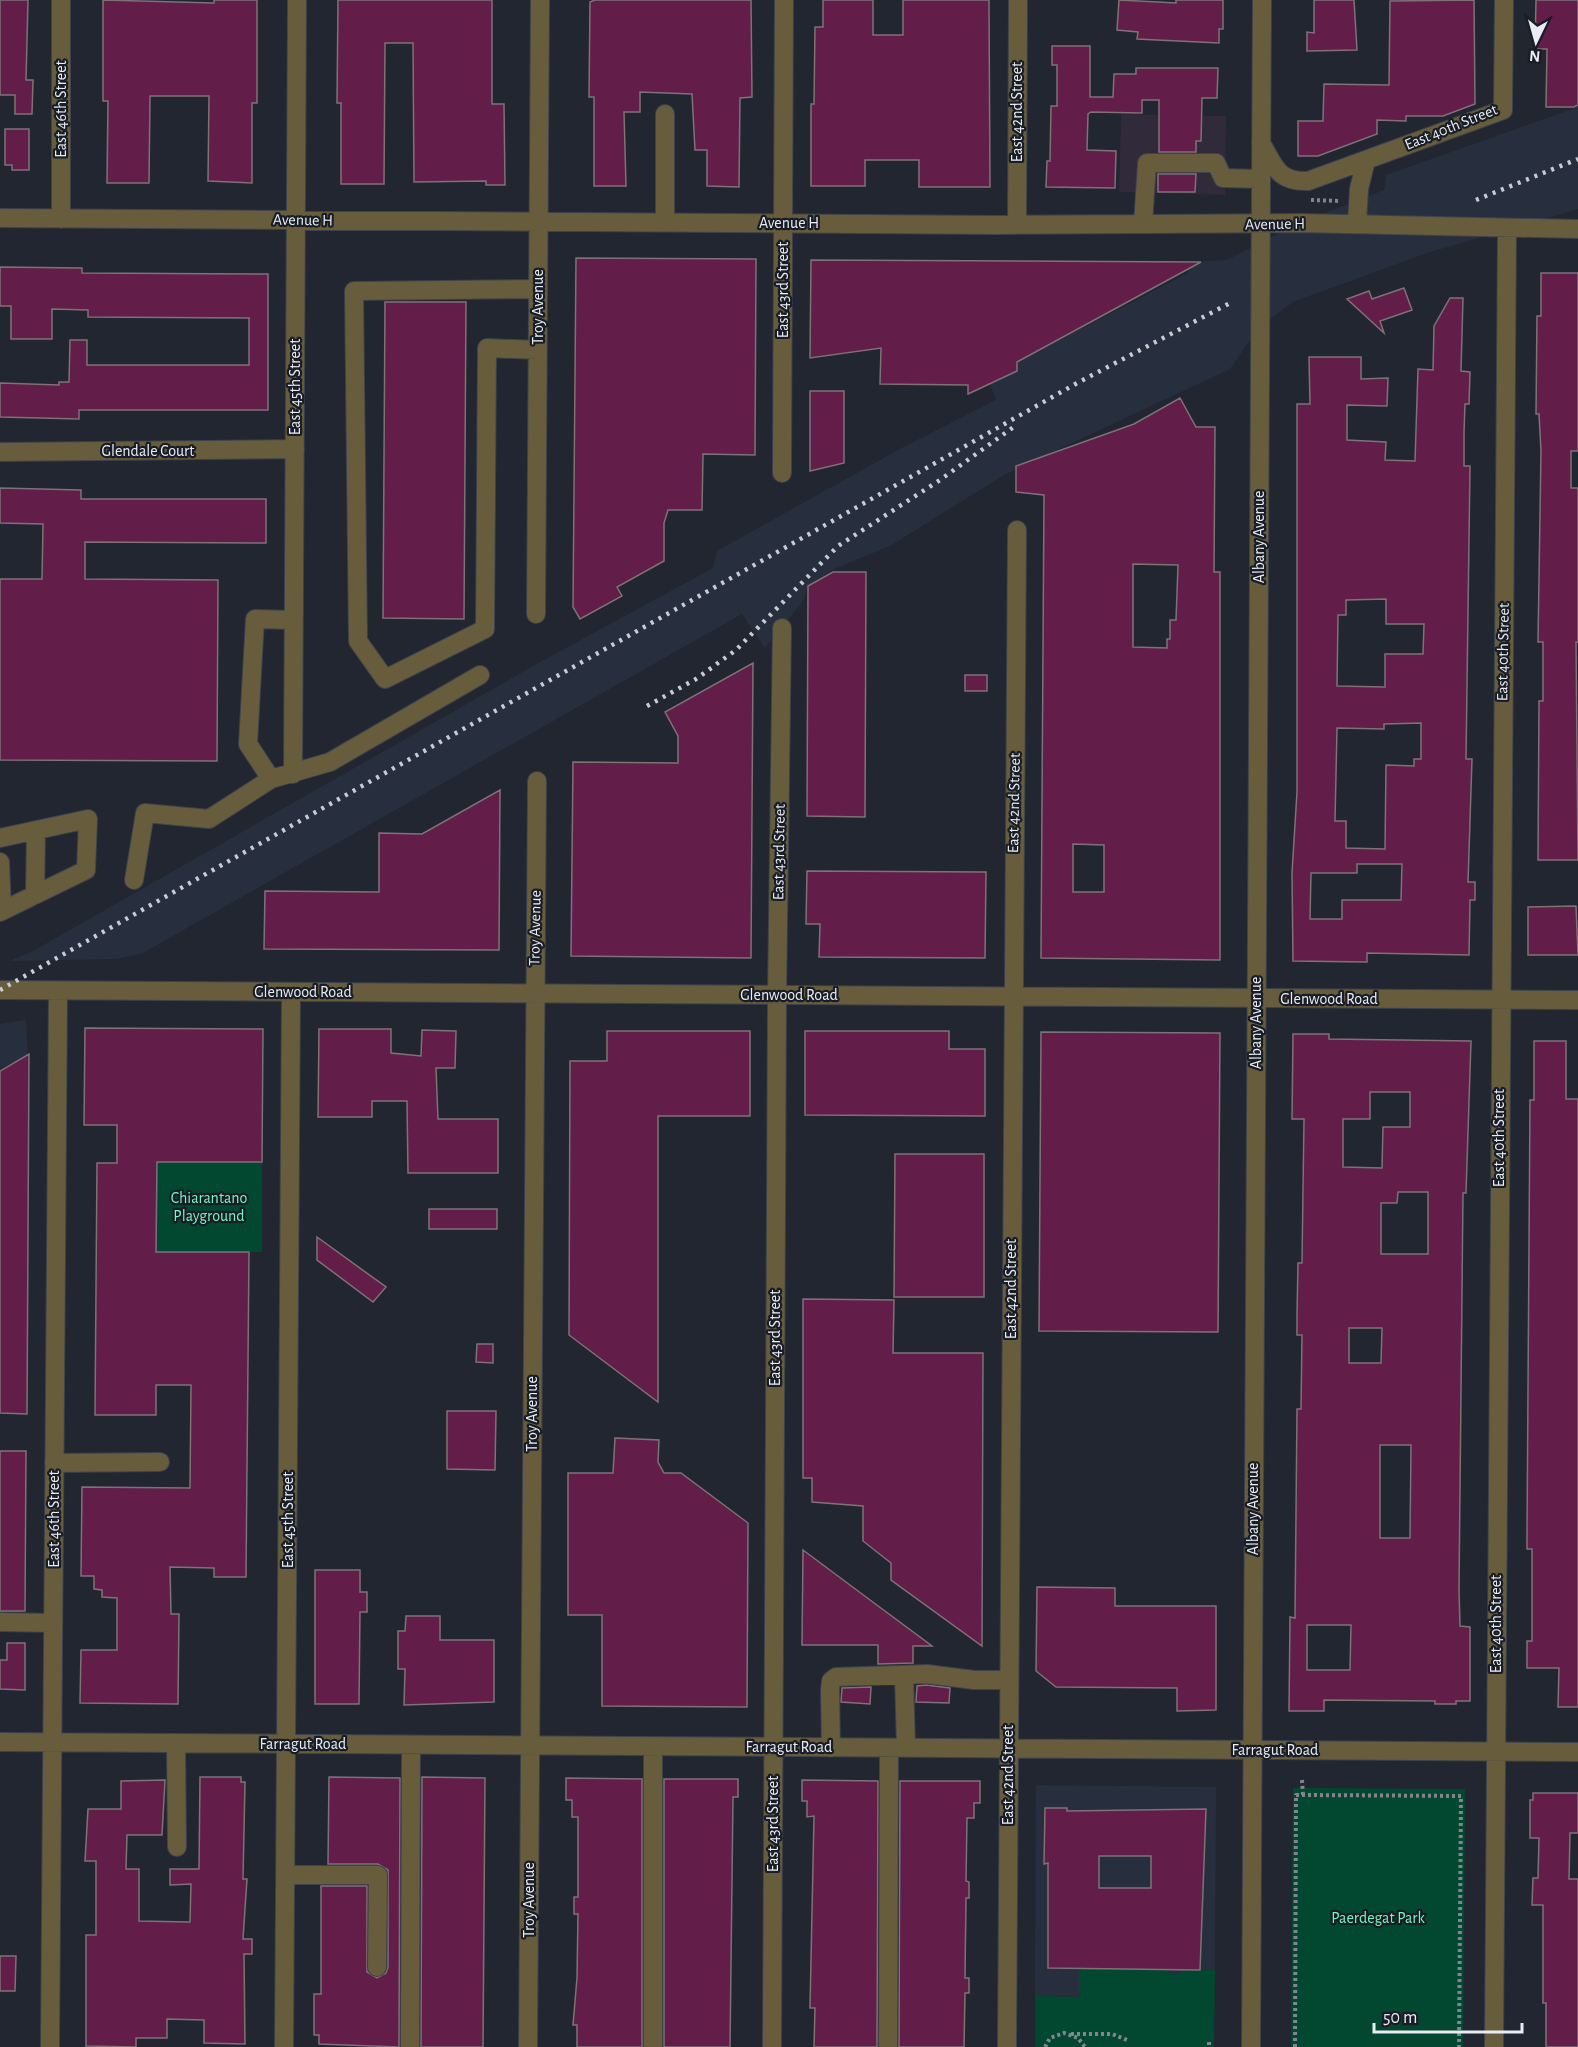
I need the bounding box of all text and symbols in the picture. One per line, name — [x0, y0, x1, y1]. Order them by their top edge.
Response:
north arrow — [1506, 12, 1566, 72]
text: N — [1529, 47, 1541, 64]
street label: East 46th Street — [53, 60, 69, 158]
street label: East 42nd Street — [1009, 62, 1025, 162]
street label: East 40th Street — [1402, 101, 1500, 153]
street label: Avenue H — [273, 211, 333, 229]
street label: Avenue H — [759, 215, 819, 231]
street label: Avenue H — [1245, 215, 1305, 233]
street label: East 43rd Street — [775, 242, 791, 338]
street label: Troy Avenue — [530, 269, 547, 345]
street label: East 45th Street — [287, 339, 303, 435]
street label: Glendale Court — [102, 443, 194, 459]
street label: Albany Avenue — [1251, 491, 1268, 583]
street label: East 40th Street — [1494, 603, 1512, 701]
street label: East 42nd Street — [1005, 753, 1023, 853]
street label: East 43rd Street — [770, 804, 788, 900]
street label: Troy Avenue — [526, 890, 545, 966]
street label: Albany Avenue — [1248, 977, 1265, 1069]
street label: Glenwood Road — [254, 984, 352, 1000]
street label: Glenwood Road — [740, 987, 838, 1003]
street label: Glenwood Road — [1280, 991, 1378, 1007]
street label: East 40th Street — [1491, 1089, 1507, 1187]
park label: Chiarantano Playground — [171, 1190, 247, 1225]
street label: East 42nd Street — [1003, 1239, 1019, 1339]
street label: East 43rd Street — [767, 1290, 783, 1386]
street label: Troy Avenue — [524, 1376, 541, 1452]
street label: Albany Avenue — [1245, 1463, 1262, 1555]
street label: East 46th Street — [46, 1470, 62, 1568]
street label: East 45th Street — [280, 1472, 296, 1568]
street label: East 40th Street — [1488, 1575, 1504, 1673]
street label: East 42nd Street — [1000, 1725, 1016, 1825]
street label: Farragut Road — [260, 1736, 346, 1752]
street label: Farragut Road — [746, 1739, 832, 1755]
street label: Farragut Road — [1232, 1742, 1318, 1758]
street label: East 43rd Street — [765, 1776, 781, 1872]
street label: Troy Avenue — [521, 1862, 538, 1938]
park label: Paerdegat Park — [1331, 1910, 1426, 1926]
scale bar — [1374, 1996, 1522, 2034]
text: 50 m — [1383, 2009, 1417, 2027]

